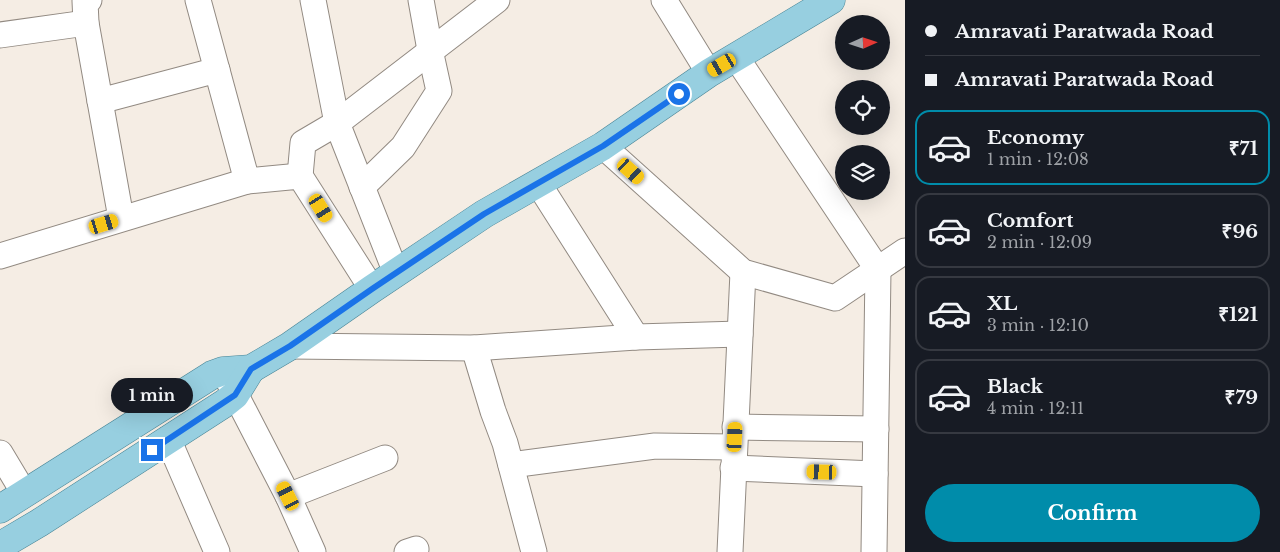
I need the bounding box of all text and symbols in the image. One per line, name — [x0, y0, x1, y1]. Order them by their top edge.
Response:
north arrow — [835, 15, 890, 70]
map controls — [835, 15, 890, 200]
text: Amravati Paratwada Road — [955, 20, 1214, 43]
car — [705, 51, 738, 79]
text: Amravati Paratwada Road — [955, 68, 1214, 91]
button: locate — [835, 80, 890, 135]
route start — [668, 83, 690, 105]
icon: car — [927, 125, 972, 170]
text: Economy — [987, 126, 1084, 149]
text: ₹71 — [1229, 137, 1258, 160]
button: layers — [835, 145, 890, 200]
text: 1 min · 12:08 — [987, 149, 1089, 169]
car — [614, 155, 647, 187]
car — [306, 191, 335, 225]
icon: car — [927, 208, 972, 253]
text: Comfort — [987, 209, 1074, 232]
car — [87, 212, 120, 236]
text: ₹96 — [1222, 220, 1258, 243]
text: 2 min · 12:09 — [987, 232, 1092, 252]
icon: car — [927, 291, 972, 336]
text: XL — [987, 292, 1017, 315]
text: ₹121 — [1218, 303, 1258, 326]
text: 3 min · 12:10 — [987, 315, 1089, 335]
icon: car — [927, 374, 972, 419]
text: Black — [987, 375, 1043, 398]
callout: 1 min — [111, 378, 193, 412]
text: 1 min — [129, 385, 175, 405]
text: ₹79 — [1225, 386, 1258, 409]
text: 4 min · 12:11 — [987, 398, 1084, 418]
car — [726, 422, 743, 452]
route end — [141, 439, 163, 461]
car — [806, 464, 837, 480]
car — [274, 479, 301, 513]
button: Confirm — [925, 484, 1260, 542]

